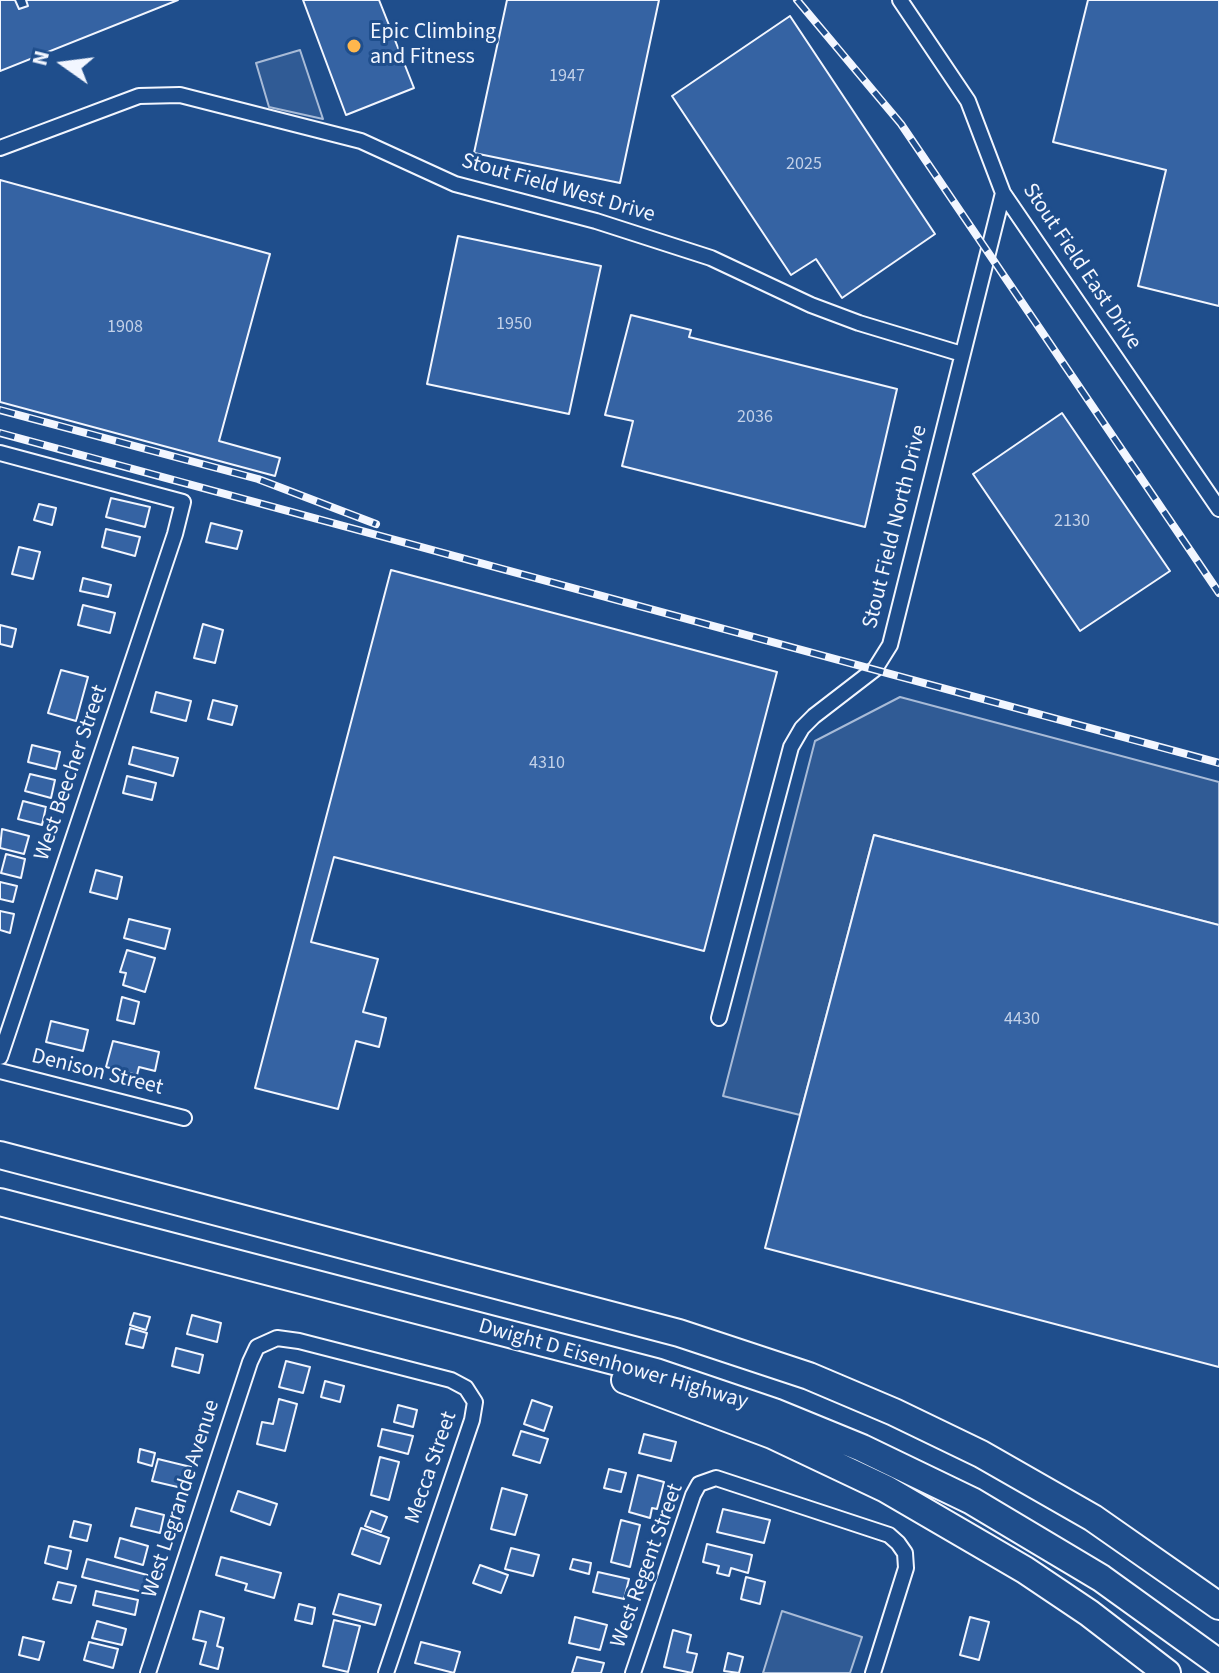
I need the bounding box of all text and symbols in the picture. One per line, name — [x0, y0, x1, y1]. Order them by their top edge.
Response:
place label: Epic Climbing and Fitness — [370, 20, 496, 72]
north arrow — [24, 24, 104, 104]
marker: Epic Climbing and Fitness — [345, 37, 363, 55]
text: N — [23, 47, 58, 69]
house number: 1947 — [549, 66, 585, 88]
street label: Stout Field West Drive — [458, 149, 658, 229]
house number: 2025 — [786, 154, 822, 176]
street label: Stout Field East Drive — [1016, 179, 1146, 355]
house number: 1950 — [496, 314, 532, 336]
house number: 1908 — [107, 317, 143, 339]
house number: 2036 — [737, 407, 773, 429]
street label: Stout Field North Drive — [858, 423, 934, 631]
house number: 2130 — [1054, 511, 1090, 533]
street label: West Beecher Street — [30, 682, 114, 864]
house number: 4310 — [529, 753, 565, 775]
house number: 4430 — [1004, 1009, 1040, 1031]
street label: Denison Street — [29, 1044, 165, 1102]
street label: Dwight D Eisenhower Highway — [475, 1314, 751, 1416]
street label: West Legrande Avenue — [138, 1397, 226, 1601]
street label: Mecca Street — [400, 1408, 464, 1528]
street label: West Regent Street — [606, 1480, 690, 1652]

